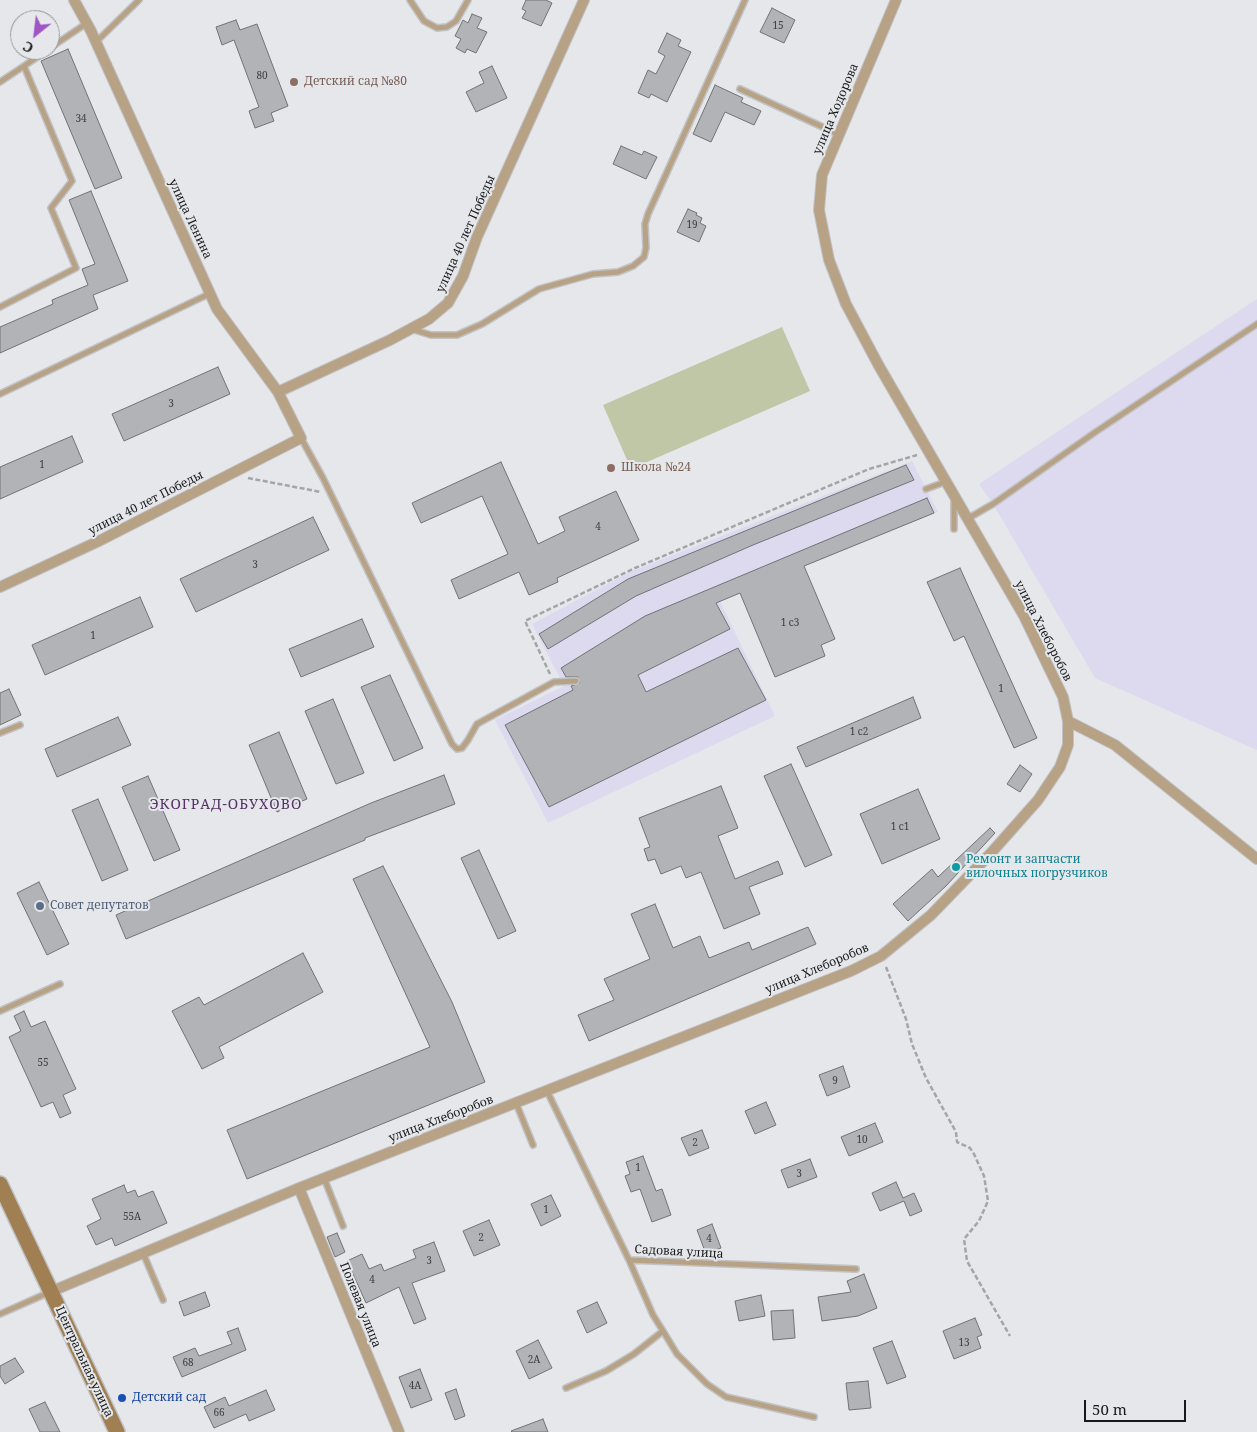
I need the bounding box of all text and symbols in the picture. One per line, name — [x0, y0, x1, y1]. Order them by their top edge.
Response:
north arrow — [10, 10, 60, 60]
house number: 15 — [772, 20, 784, 32]
text: С — [19, 37, 37, 58]
street label: улица Ходорова — [810, 61, 862, 157]
house number: 80 — [256, 70, 268, 82]
place label: Детский сад №80 — [304, 75, 407, 89]
marker: Детский сад №80 — [288, 76, 300, 88]
house number: 34 — [75, 113, 87, 125]
street label: улица 40 лет Победы — [434, 173, 498, 295]
street label: улица Ленина — [165, 177, 215, 261]
house number: 19 — [686, 219, 698, 231]
house number: 3 — [168, 398, 174, 410]
house number: 1 — [39, 459, 45, 471]
place label: Школа №24 — [621, 461, 691, 475]
marker: Школа №24 — [605, 462, 617, 474]
street label: улица 40 лет Победы — [86, 468, 206, 538]
house number: 4 — [595, 521, 601, 533]
house number: 3 — [252, 559, 258, 571]
street label: улица Хлеборобов — [1011, 578, 1075, 684]
house number: 1 с3 — [781, 617, 799, 629]
house number: 1 — [90, 630, 96, 642]
house number: 1 — [998, 683, 1004, 695]
house number: 1 с2 — [850, 726, 868, 738]
district label: ЭКОГРАД-ОБУХОВО — [148, 797, 304, 813]
house number: 1 с1 — [891, 821, 909, 833]
place label: Ремонт и запчасти вилочных погрузчиков — [966, 853, 1108, 881]
marker: Ремонт и запчасти вилочных погрузчиков — [950, 861, 962, 873]
place label: Совет депутатов — [50, 899, 149, 913]
marker: Совет депутатов — [34, 900, 46, 912]
street label: улица Хлеборобов — [763, 941, 871, 997]
house number: 55 — [37, 1057, 49, 1069]
house number: 9 — [832, 1075, 838, 1087]
street label: улица Хлеборобов — [387, 1092, 495, 1146]
house number: 10 — [856, 1134, 868, 1146]
house number: 2 — [692, 1137, 698, 1149]
house number: 1 — [635, 1162, 641, 1174]
house number: 3 — [796, 1168, 802, 1180]
house number: 1 — [543, 1204, 549, 1216]
house number: 55А — [123, 1211, 141, 1223]
house number: 2 — [478, 1232, 484, 1244]
house number: 4 — [706, 1233, 712, 1245]
street label: Садовая улица — [634, 1242, 724, 1262]
house number: 3 — [426, 1255, 432, 1267]
street label: Полевая улица — [336, 1260, 384, 1350]
house number: 4 — [369, 1274, 375, 1286]
street label: Центральная улица — [52, 1304, 116, 1420]
house number: 13 — [958, 1337, 970, 1349]
house number: 2А — [528, 1354, 540, 1366]
house number: 68 — [182, 1357, 194, 1369]
house number: 4А — [409, 1380, 421, 1392]
scale bar — [1087, 1390, 1190, 1422]
place label: Детский сад — [132, 1391, 206, 1405]
marker: Детский сад — [116, 1392, 128, 1404]
text: 50 m — [1092, 1399, 1127, 1419]
house number: 66 — [213, 1407, 225, 1419]

